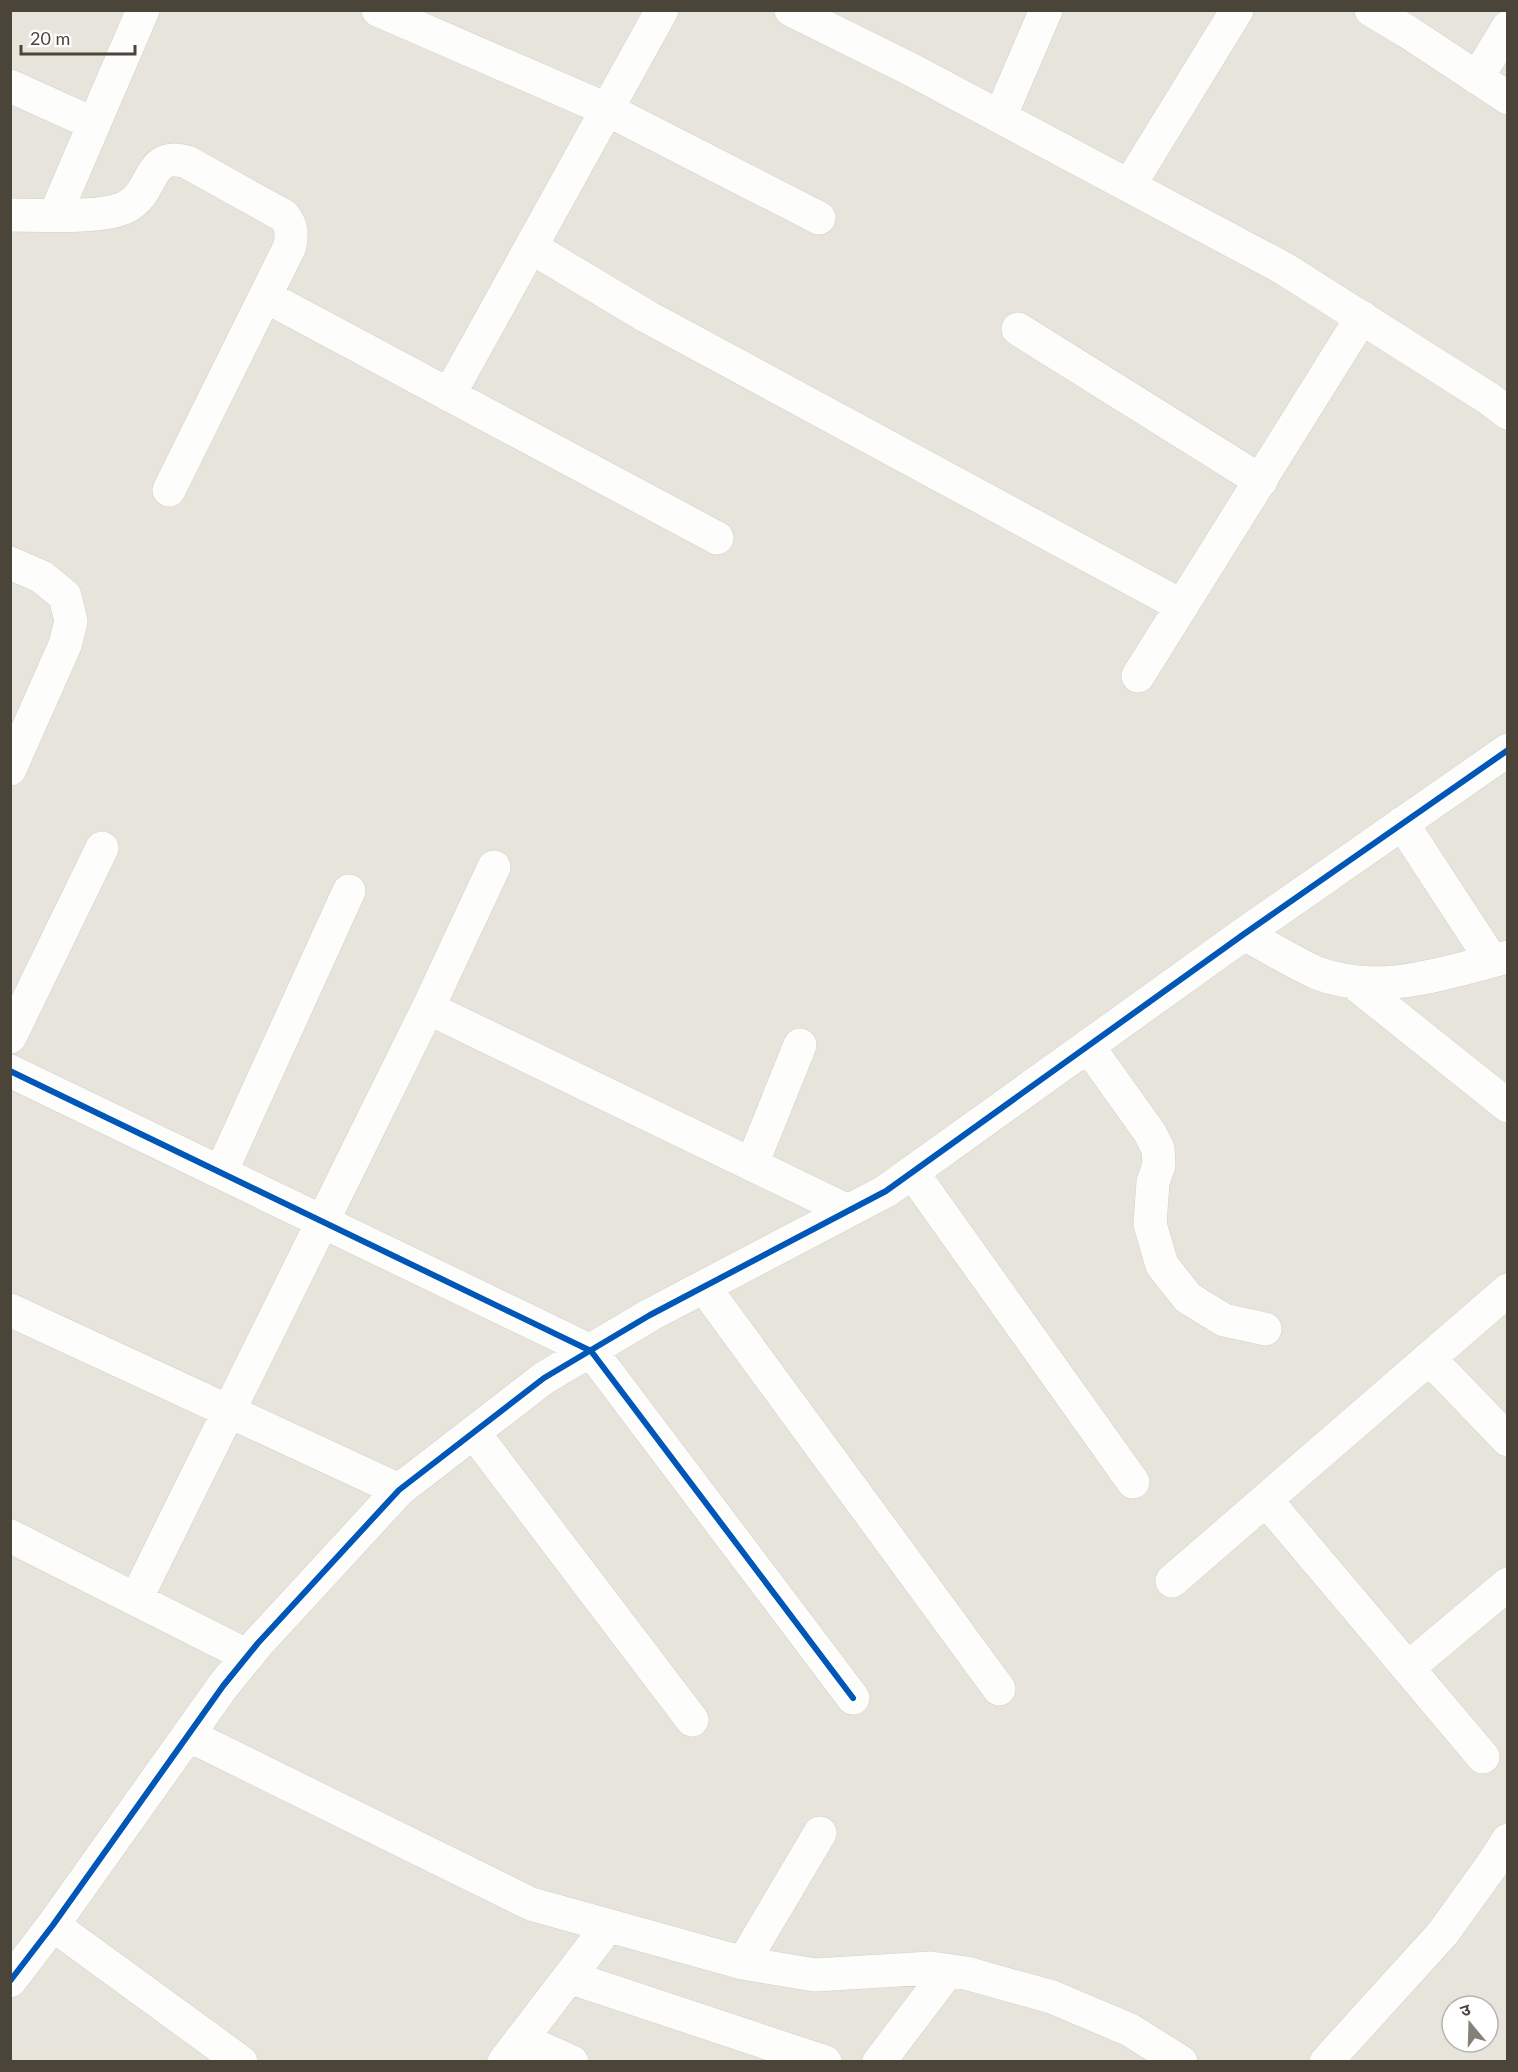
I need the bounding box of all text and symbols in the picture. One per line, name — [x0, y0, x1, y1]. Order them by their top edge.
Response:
scale bar — [21, 18, 135, 56]
text: 20 m — [30, 27, 70, 49]
north arrow — [1440, 1994, 1500, 2054]
text: उ — [1457, 1999, 1473, 2020]

